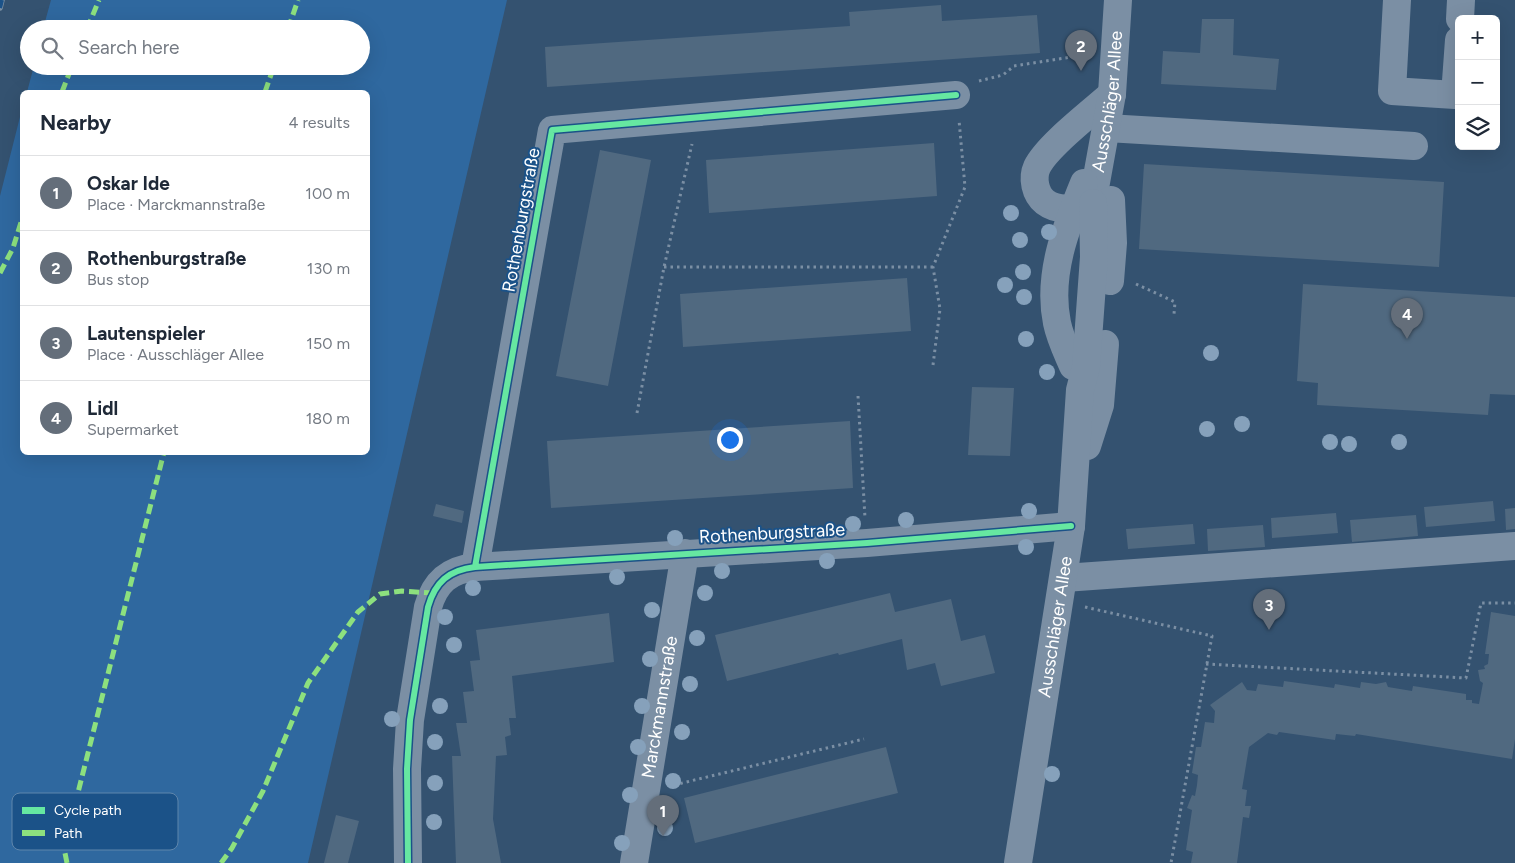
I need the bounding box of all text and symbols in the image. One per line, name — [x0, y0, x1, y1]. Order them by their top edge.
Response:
map controls — [1455, 15, 1500, 150]
button: + — [1455, 15, 1500, 60]
search box — [20, 20, 370, 75]
pin: 2 — [1065, 30, 1097, 71]
street label: Ausschläger Allee — [1087, 30, 1127, 174]
icon: search — [38, 34, 66, 62]
text: Search here — [78, 36, 180, 59]
button: − — [1455, 60, 1500, 105]
button: layers — [1455, 105, 1500, 150]
text: Nearby — [40, 110, 111, 135]
text: 4 results — [289, 113, 350, 132]
street label: Rothenburgstraße — [497, 146, 545, 294]
text: Oskar Ide — [87, 172, 170, 195]
text: 1 — [53, 184, 59, 203]
text: 100 m — [305, 184, 350, 203]
text: Place · Marckmannstraße — [87, 195, 265, 214]
text: Rothenburgstraße — [87, 247, 246, 270]
text: 2 — [51, 259, 61, 278]
text: 130 m — [307, 259, 350, 278]
text: Bus stop — [87, 270, 149, 289]
pin: 4 — [1391, 298, 1423, 339]
text: Lautenspieler — [87, 322, 205, 345]
text: 3 — [52, 334, 60, 353]
text: 150 m — [306, 334, 350, 353]
text: Place · Ausschläger Allee — [87, 345, 264, 364]
text: Lidl — [87, 397, 118, 420]
text: 4 — [51, 409, 61, 428]
text: 180 m — [306, 409, 350, 428]
text: Supermarket — [87, 420, 179, 439]
your location — [717, 427, 743, 453]
street label: Rothenburgstraße — [698, 518, 846, 548]
street label: Ausschläger Allee — [1033, 555, 1077, 699]
pin: 3 — [1253, 589, 1285, 630]
street label: Marckmannstraße — [637, 634, 682, 780]
legend — [12, 793, 178, 850]
pin: 1 — [647, 795, 679, 836]
text: Cycle path — [54, 802, 122, 819]
text: Path — [54, 825, 82, 842]

